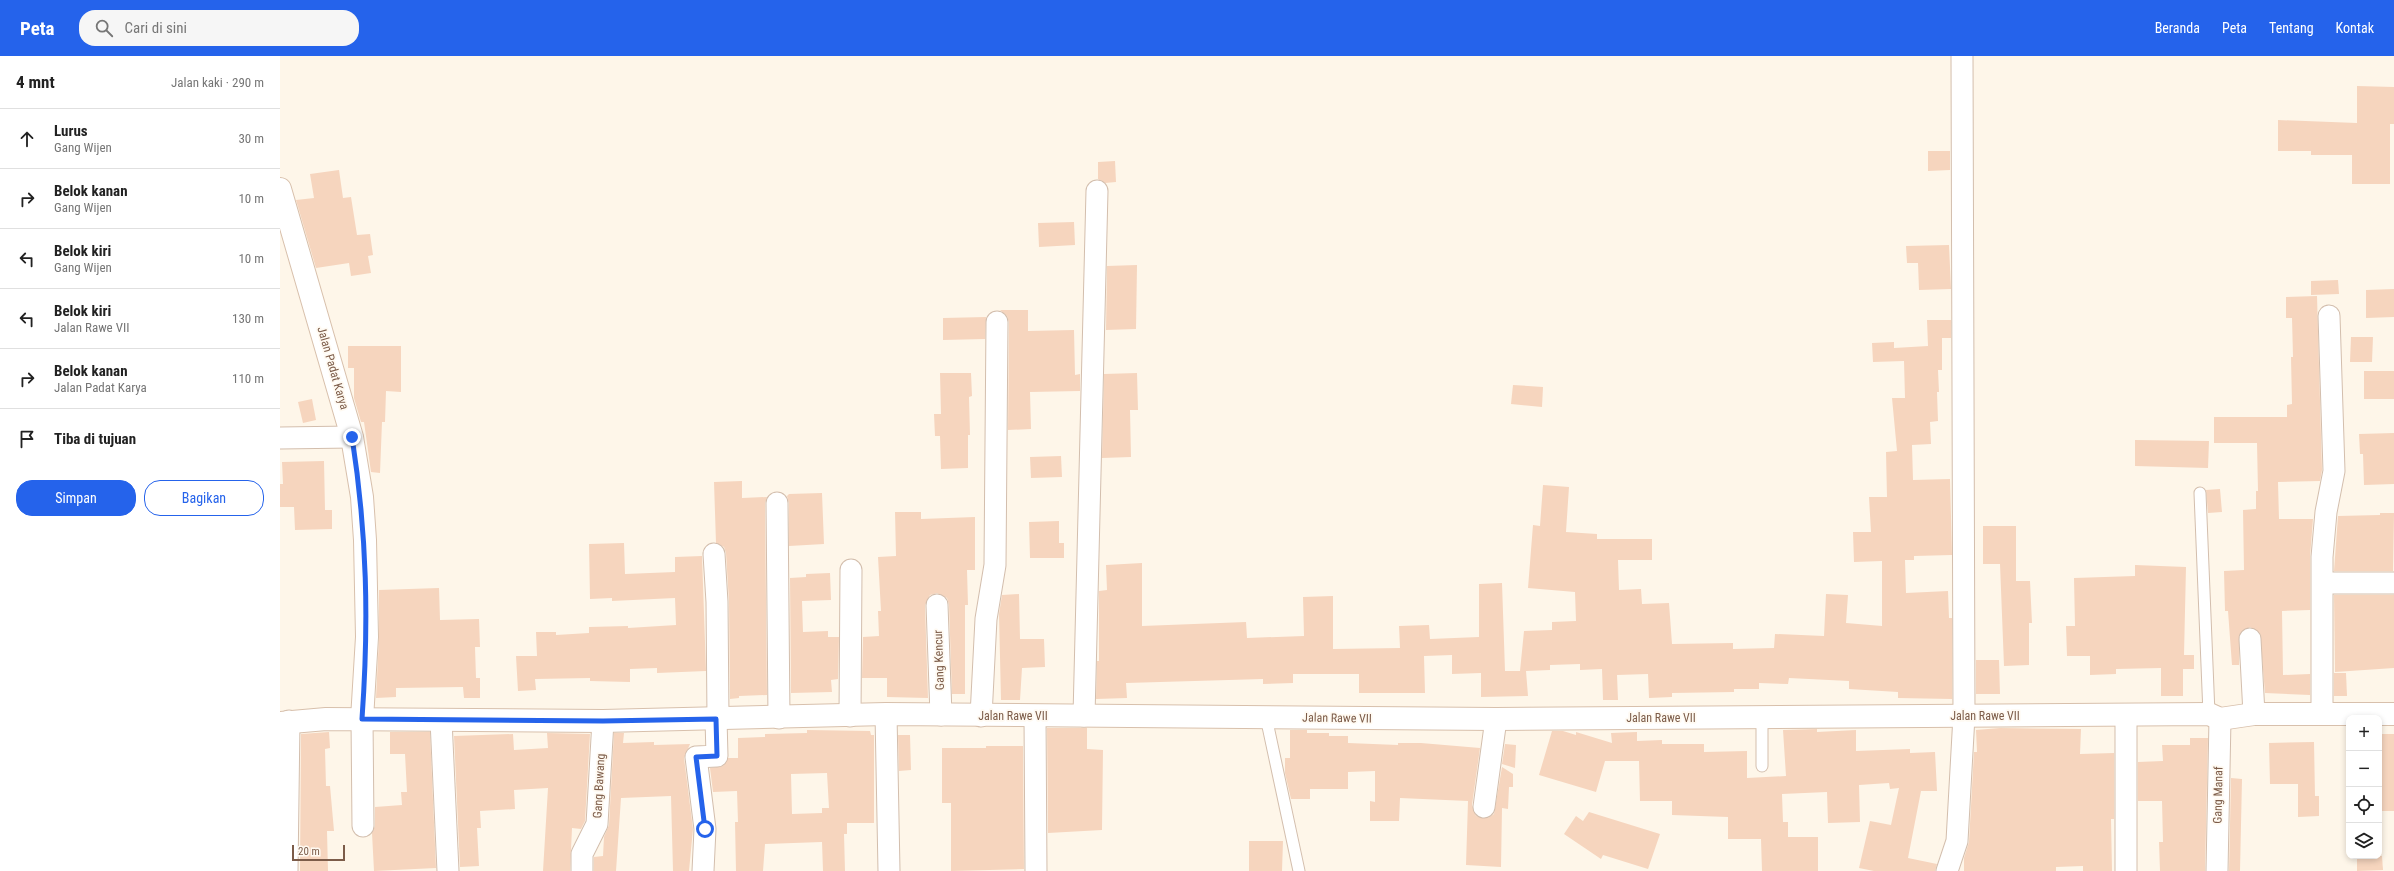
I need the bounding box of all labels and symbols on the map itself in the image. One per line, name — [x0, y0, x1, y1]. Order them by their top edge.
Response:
street label: Jalan Padat Karya — [314, 325, 352, 411]
route end — [343, 428, 361, 446]
street label: Gang Kencur — [931, 629, 947, 690]
street label: Jalan Rawe VII — [978, 709, 1048, 723]
street label: Jalan Rawe VII — [1950, 709, 2020, 723]
street label: Jalan Rawe VII — [1302, 710, 1372, 726]
street label: Jalan Rawe VII — [1626, 711, 1696, 725]
street label: Gang Bawang — [590, 753, 608, 819]
street label: Gang Manaf — [2210, 766, 2226, 824]
route start — [696, 820, 714, 838]
scale bar — [292, 843, 345, 862]

